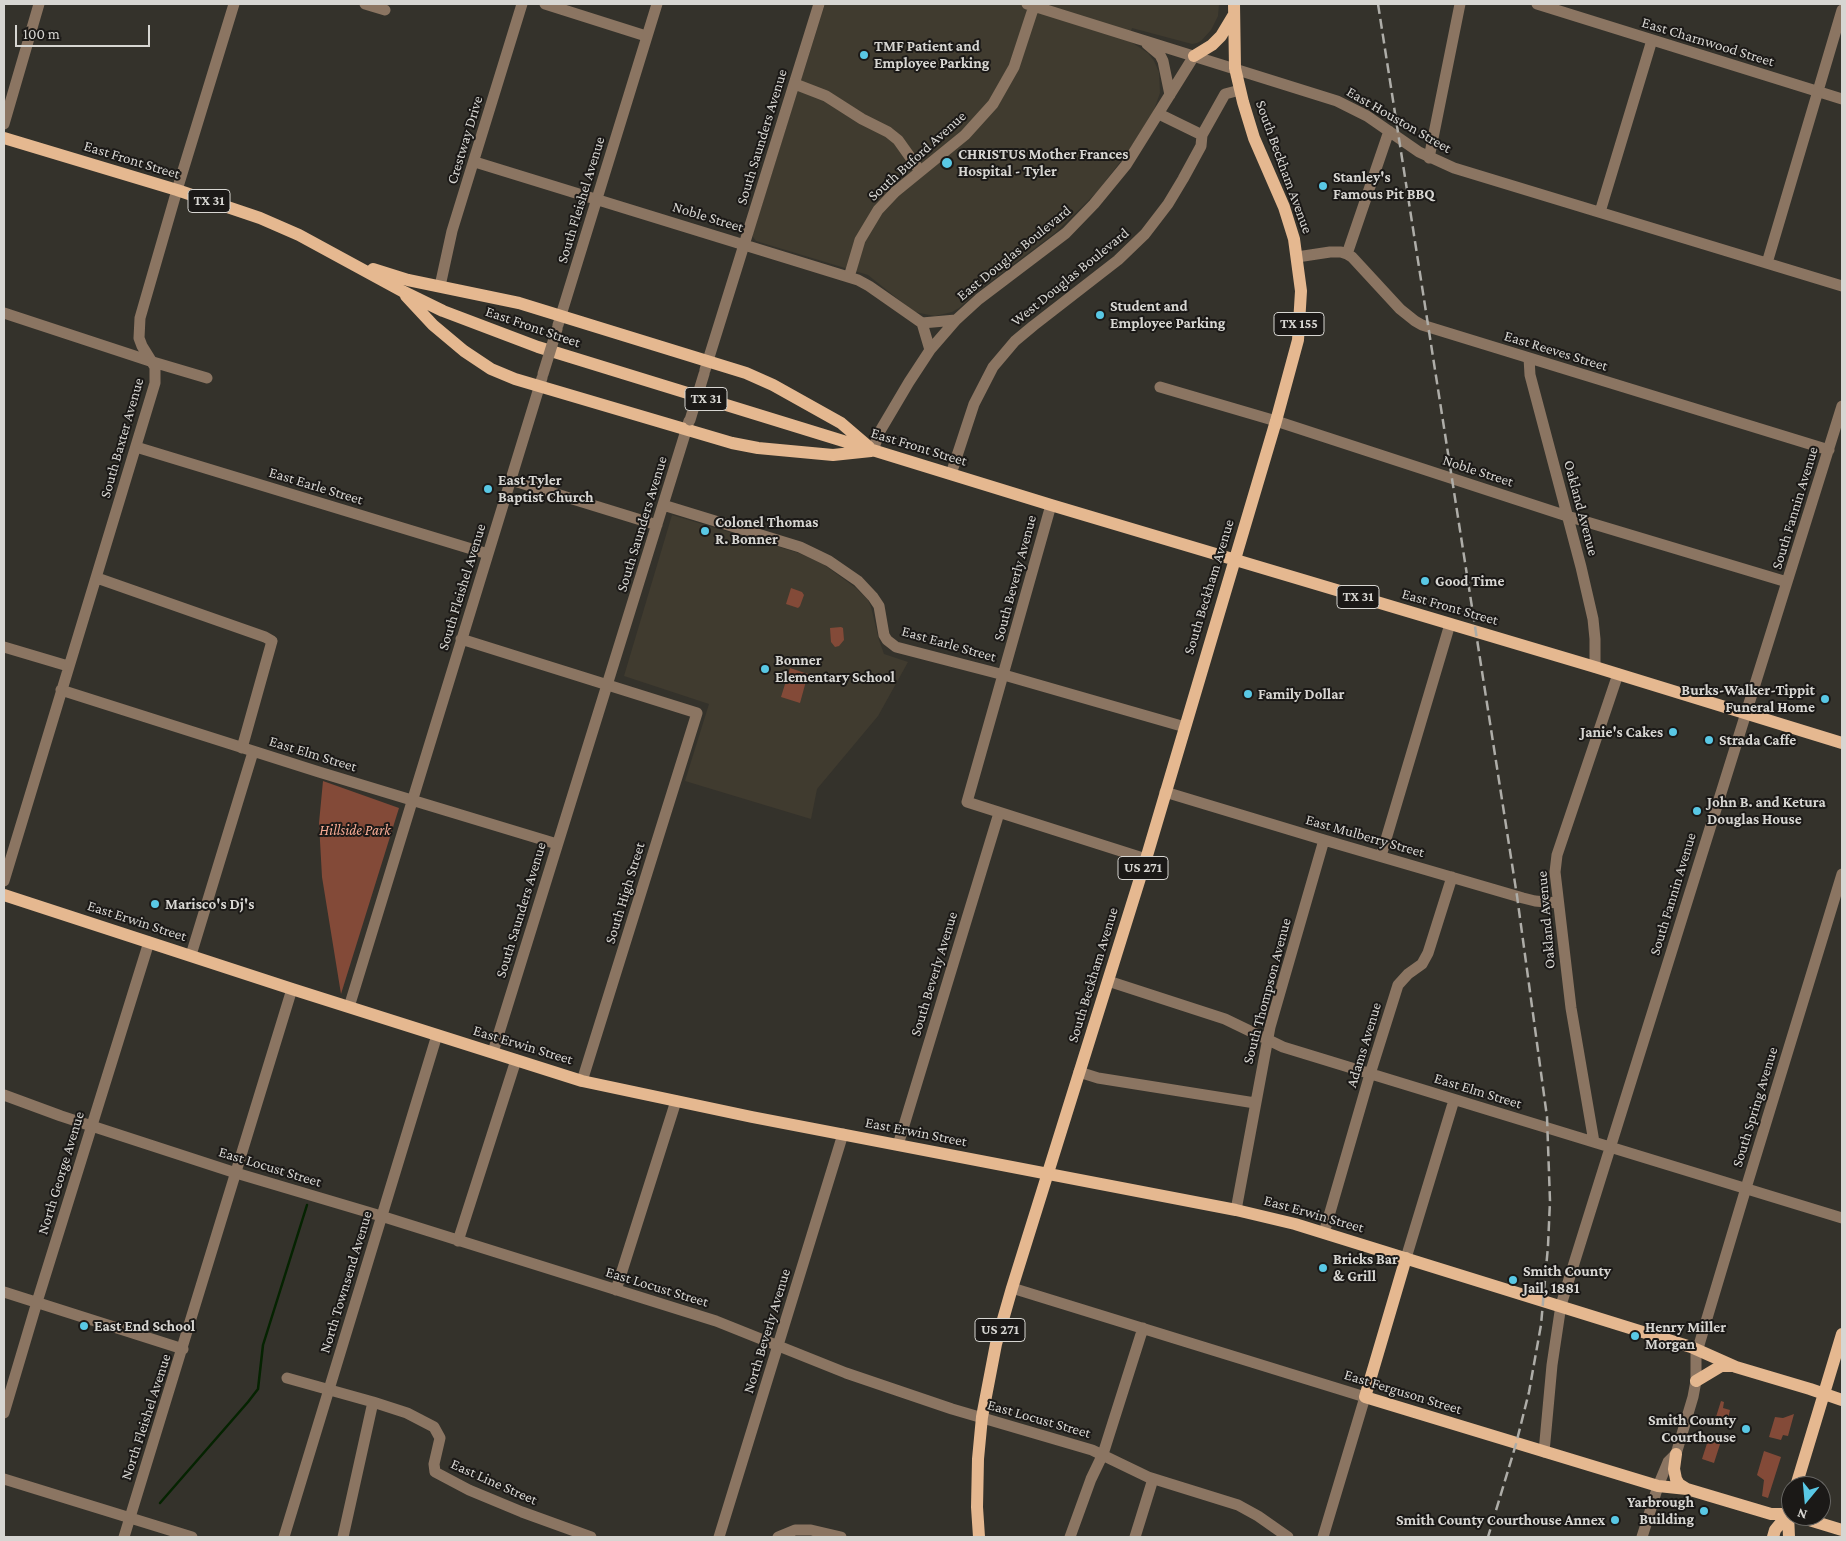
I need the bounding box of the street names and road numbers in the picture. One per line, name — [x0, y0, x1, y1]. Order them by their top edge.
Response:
street label: East Charnwood Street — [1640, 13, 1776, 71]
street label: South Saunders Avenue — [733, 67, 791, 207]
street label: East Houston Street — [1343, 83, 1455, 157]
street label: Crestway Drive — [443, 94, 487, 186]
street label: South Beckham Avenue — [1252, 98, 1316, 236]
street label: South Buford Avenue — [864, 107, 970, 205]
street label: South Fleishel Avenue — [553, 134, 609, 266]
street label: East Front Street — [82, 137, 182, 183]
road number: TX 31 — [188, 190, 230, 212]
street label: Noble Street — [670, 198, 746, 236]
street label: East Douglas Boulevard — [953, 201, 1075, 305]
street label: West Douglas Boulevard — [1007, 224, 1133, 330]
street label: East Front Street — [483, 302, 583, 352]
road number: TX 155 — [1274, 312, 1324, 336]
street label: East Reeves Street — [1502, 327, 1610, 375]
street label: South Baxter Avenue — [96, 376, 148, 500]
road number: TX 31 — [685, 388, 727, 410]
street label: East Front Street — [869, 424, 969, 470]
street label: South Fannin Avenue — [1768, 444, 1822, 572]
street label: Noble Street — [1440, 451, 1516, 491]
street label: South Saunders Avenue — [613, 454, 671, 594]
street label: Oakland Avenue — [1560, 458, 1602, 558]
street label: East Earle Street — [267, 463, 365, 509]
street label: South Beverly Avenue — [990, 513, 1040, 643]
street label: South Beckham Avenue — [1180, 517, 1238, 657]
street label: South Fleishel Avenue — [434, 521, 490, 653]
street label: East Front Street — [1400, 585, 1500, 629]
road number: TX 31 — [1337, 586, 1379, 608]
street label: East Earle Street — [900, 622, 998, 666]
street label: East Elm Street — [267, 732, 359, 776]
street label: East Mulberry Street — [1303, 810, 1427, 862]
street label: South Fannin Avenue — [1646, 830, 1700, 958]
street label: South Saunders Avenue — [492, 840, 550, 980]
street label: South High Street — [601, 840, 649, 946]
road number: US 271 — [1118, 856, 1168, 880]
street label: Oakland Avenue — [1533, 870, 1559, 970]
street label: East Erwin Street — [85, 896, 189, 946]
street label: South Beckham Avenue — [1064, 905, 1122, 1045]
street label: South Beverly Avenue — [906, 909, 962, 1039]
street label: South Thompson Avenue — [1239, 916, 1295, 1066]
street label: Adams Avenue — [1342, 1000, 1386, 1090]
street label: East Erwin Street — [471, 1021, 575, 1069]
street label: South Spring Avenue — [1728, 1045, 1782, 1169]
street label: East Elm Street — [1432, 1069, 1524, 1113]
street label: North George Avenue — [34, 1109, 88, 1237]
street label: East Erwin Street — [864, 1113, 968, 1151]
street label: East Locust Street — [216, 1143, 324, 1191]
street label: East Erwin Street — [1262, 1191, 1366, 1237]
street label: North Townsend Avenue — [316, 1209, 376, 1355]
street label: East Locust Street — [603, 1263, 711, 1311]
street label: North Beverly Avenue — [739, 1266, 795, 1396]
road number: US 271 — [975, 1318, 1025, 1342]
street label: North Fleishel Avenue — [117, 1352, 175, 1482]
street label: East Ferguson Street — [1342, 1366, 1464, 1418]
street label: East Locust Street — [985, 1396, 1093, 1442]
street label: East Line Street — [448, 1455, 540, 1509]

